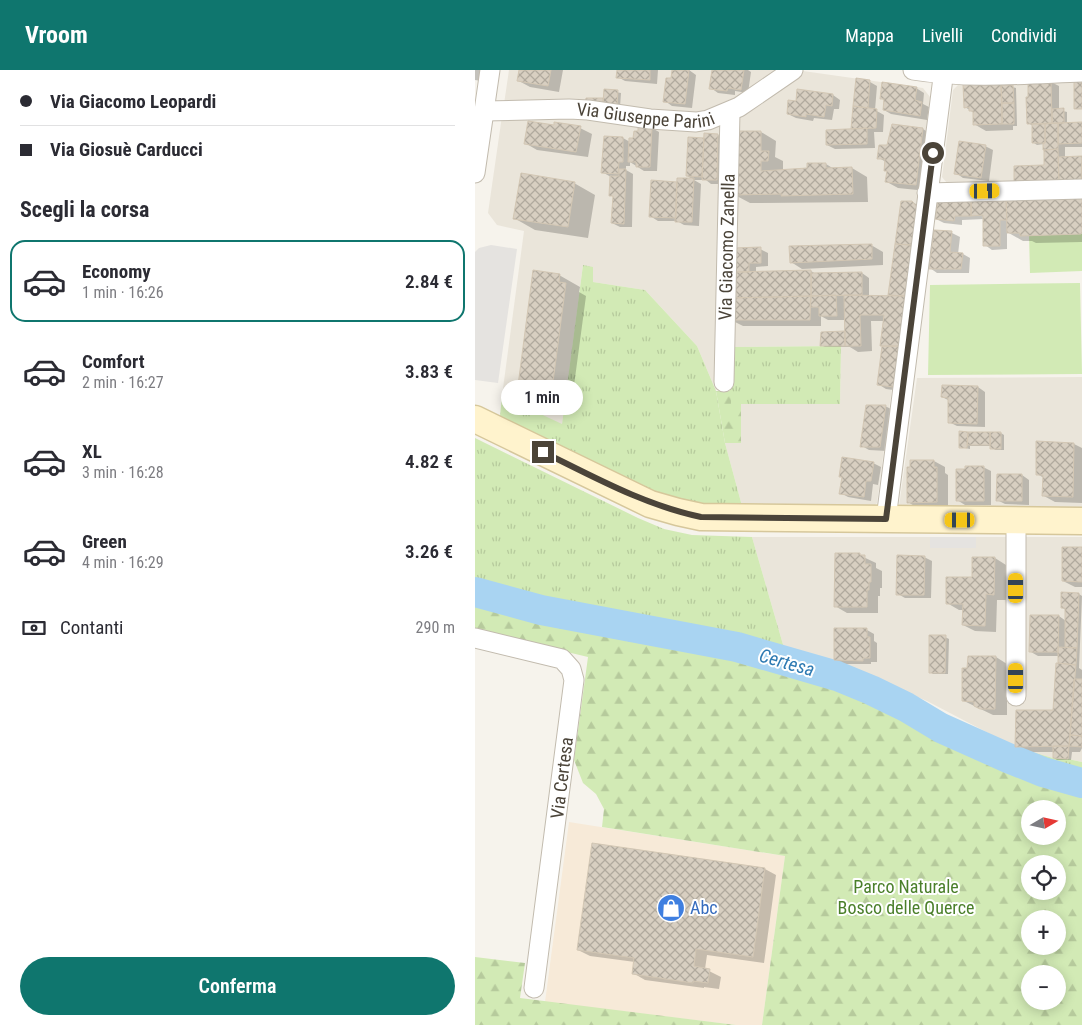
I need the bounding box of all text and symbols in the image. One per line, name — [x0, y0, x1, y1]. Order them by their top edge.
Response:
text: Vroom — [25, 21, 88, 49]
text: Mappa — [845, 25, 894, 46]
text: Livelli — [922, 25, 963, 46]
text: Condividi — [991, 25, 1057, 46]
text: Via Giacomo Leopardi — [50, 90, 216, 113]
street label: Via Giuseppe Parini — [576, 98, 718, 132]
text: Via Giosuè Carducci — [50, 138, 203, 161]
route start — [922, 142, 944, 164]
street label: Via Giacomo Zanella — [714, 173, 739, 321]
car — [969, 183, 1000, 199]
text: Scegli la corsa — [20, 197, 149, 222]
icon: car — [22, 259, 67, 304]
text: Economy — [82, 260, 151, 283]
text: 2.84 € — [405, 270, 453, 293]
text: 1 min · 16:26 — [82, 283, 164, 302]
icon: car — [22, 349, 67, 394]
text: Comfort — [82, 350, 145, 373]
text: 3.83 € — [405, 360, 453, 383]
text: 2 min · 16:27 — [82, 373, 164, 392]
callout: 1 min — [502, 380, 584, 414]
text: 1 min — [524, 388, 560, 407]
icon: car — [22, 439, 67, 484]
text: XL — [82, 440, 102, 463]
route end — [532, 441, 554, 463]
text: 4.82 € — [405, 450, 453, 473]
text: 3 min · 16:28 — [82, 463, 164, 482]
car — [945, 513, 975, 528]
icon: car — [22, 529, 67, 574]
text: Green — [82, 530, 127, 553]
text: 3.26 € — [405, 540, 453, 563]
text: 4 min · 16:29 — [82, 553, 164, 572]
car — [1008, 573, 1023, 603]
icon: cash — [20, 614, 48, 642]
text: Contanti — [60, 616, 123, 639]
text: 290 m — [416, 618, 455, 637]
water label: Certesa — [757, 644, 817, 681]
car — [1008, 663, 1023, 693]
street label: Via Certesa — [546, 736, 577, 820]
north arrow — [1021, 800, 1066, 845]
map controls — [1021, 800, 1066, 1010]
button: locate — [1021, 855, 1066, 900]
park label: Parco Naturale Bosco delle Querce — [838, 876, 974, 918]
shop icon: Abc — [656, 893, 686, 923]
place label: Abc — [690, 897, 718, 918]
button: + — [1021, 910, 1066, 955]
button: Conferma — [20, 957, 455, 1015]
button: − — [1021, 965, 1066, 1010]

